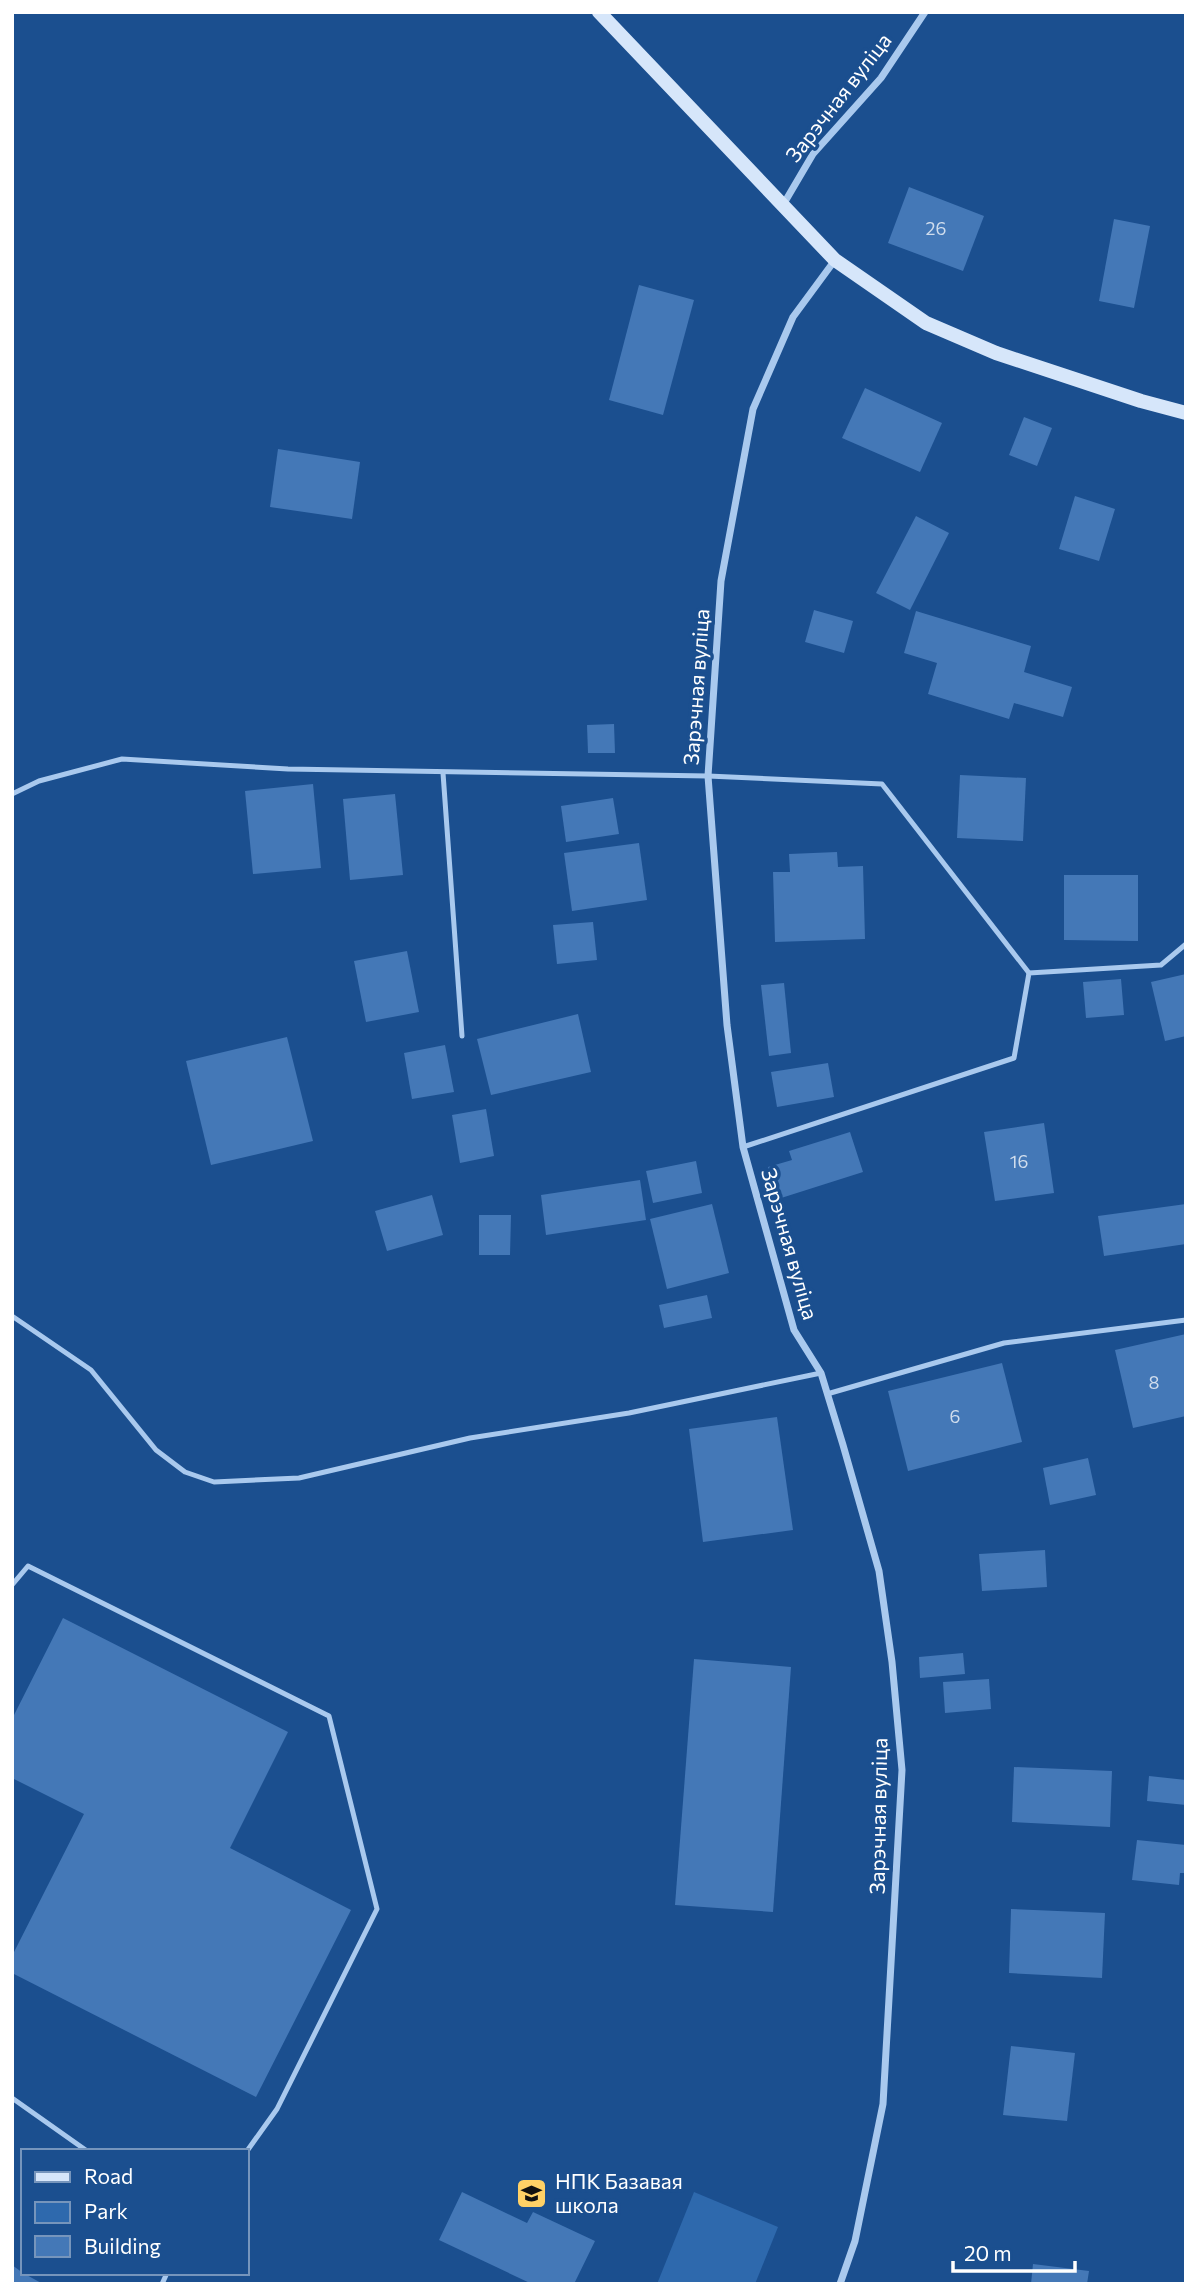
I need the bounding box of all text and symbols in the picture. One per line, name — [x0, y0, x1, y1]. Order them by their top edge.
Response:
street label: Зарэчная вуліца — [780, 28, 896, 167]
house number: 26 — [926, 217, 946, 239]
street label: Зарэчная вуліца — [678, 608, 713, 766]
house number: 16 — [1010, 1150, 1028, 1172]
street label: Зарэчная вуліца — [757, 1165, 824, 1322]
house number: 8 — [1149, 1371, 1160, 1393]
house number: 6 — [950, 1405, 960, 1427]
street label: Зарэчная вуліца — [864, 1737, 891, 1895]
legend — [21, 2149, 248, 2275]
text: Road — [84, 2163, 133, 2188]
place label: НПК Базавая школа — [555, 2168, 683, 2217]
school or university icon: НПК Базавая школа — [515, 2177, 549, 2211]
text: Park — [84, 2198, 128, 2223]
scale bar — [953, 2230, 1076, 2274]
text: Building — [84, 2233, 161, 2258]
text: 20 m — [964, 2240, 1012, 2265]

